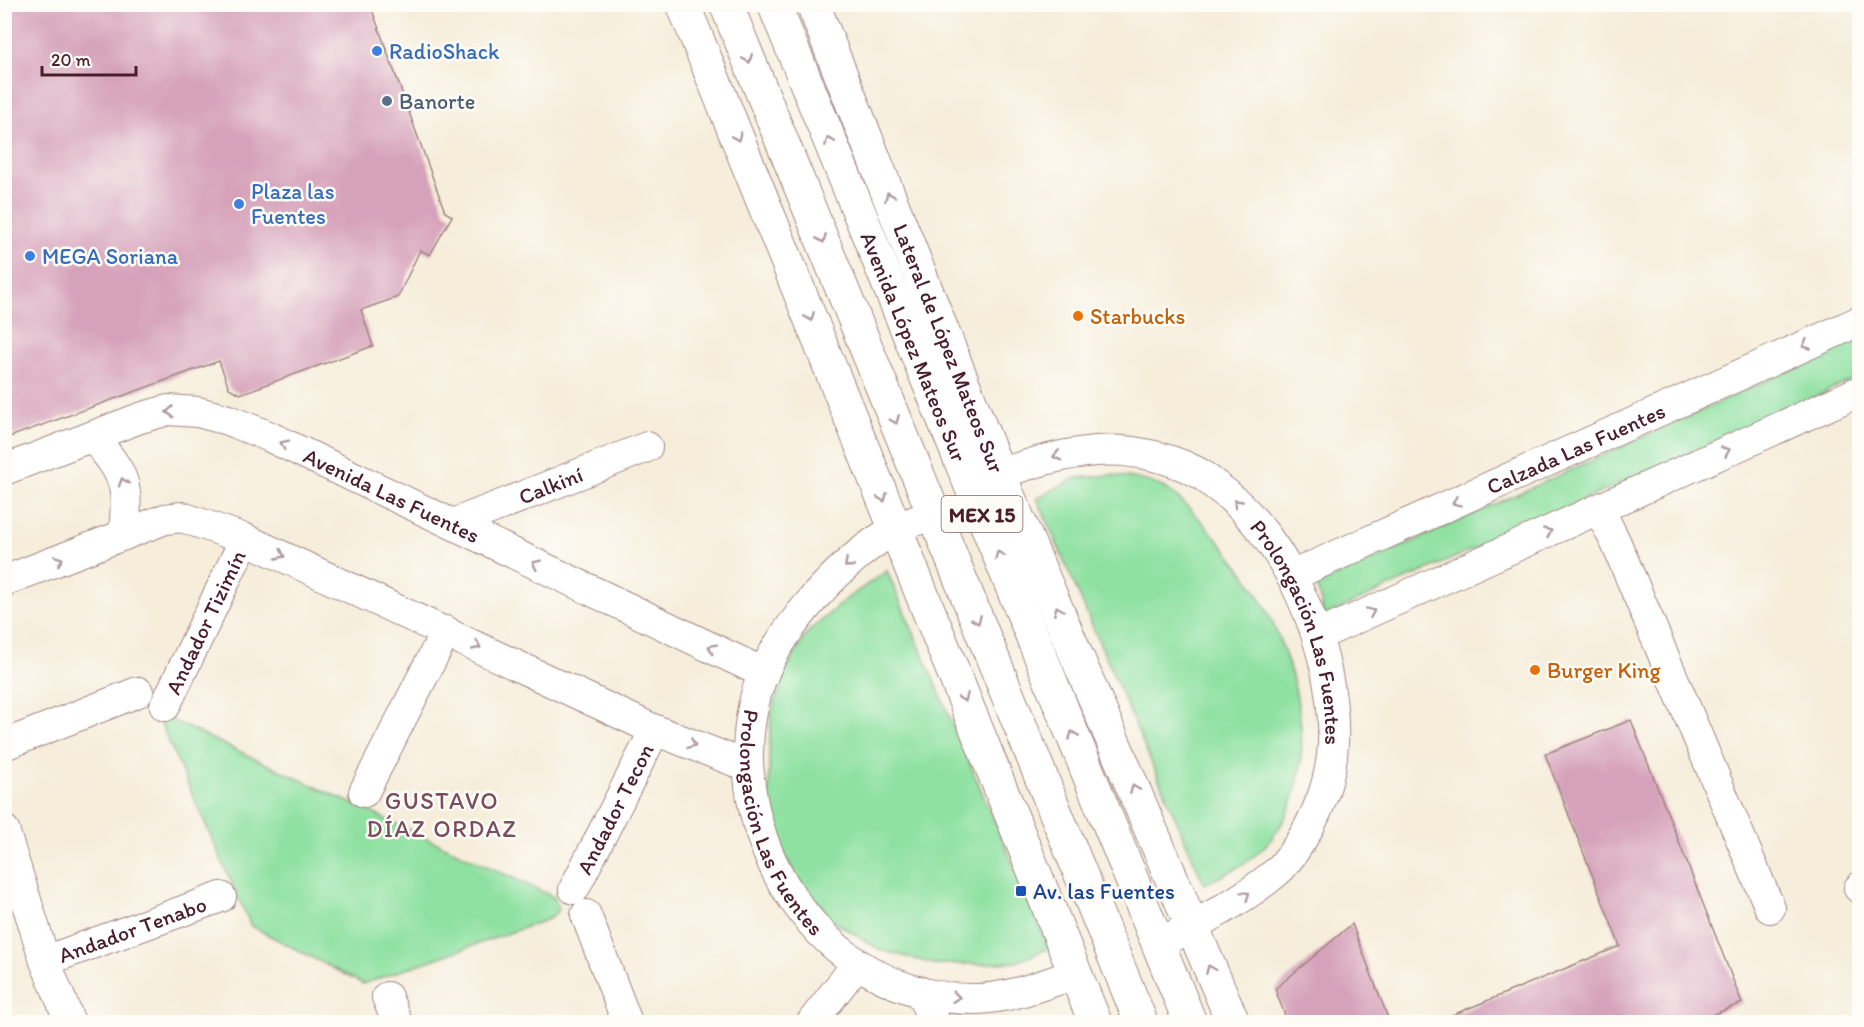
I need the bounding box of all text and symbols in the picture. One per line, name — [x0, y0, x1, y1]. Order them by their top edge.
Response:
place label: RadioShack — [389, 38, 500, 65]
scale bar — [42, 39, 136, 77]
marker: RadioShack — [370, 44, 384, 58]
text: 20 m — [51, 49, 91, 71]
one-way arrow — [741, 52, 753, 63]
place label: Banorte — [399, 88, 475, 115]
marker: Banorte — [380, 94, 394, 108]
one-way arrow — [730, 130, 742, 141]
one-way arrow — [824, 136, 836, 147]
place label: Plaza las Fuentes — [251, 178, 334, 230]
one-way arrow — [884, 191, 897, 201]
marker: Plaza las Fuentes — [232, 197, 246, 211]
street label: Lateral de López Mateos Sur — [888, 220, 1011, 477]
street label: Avenida López Mateos Sur — [855, 228, 973, 466]
one-way arrow — [815, 233, 827, 244]
place label: MEGA Soriana — [42, 243, 179, 270]
marker: MEGA Soriana — [23, 249, 37, 263]
place label: Starbucks — [1090, 303, 1185, 330]
marker: Starbucks — [1071, 309, 1085, 323]
one-way arrow — [803, 311, 815, 322]
one-way arrow — [1802, 338, 1813, 350]
street label: Calzada Las Fuentes — [1482, 397, 1669, 500]
one-way arrow — [166, 405, 175, 418]
one-way arrow — [888, 414, 900, 425]
one-way arrow — [279, 439, 290, 451]
street label: Avenida Las Fuentes — [299, 442, 484, 549]
one-way arrow — [1720, 447, 1731, 459]
one-way arrow — [1052, 448, 1062, 461]
street label: Calkiní — [515, 460, 587, 510]
one-way arrow — [117, 477, 130, 488]
one-way arrow — [876, 492, 888, 503]
one-way arrow — [1451, 495, 1462, 507]
road number: MEX 15 — [942, 496, 1022, 532]
one-way arrow — [1234, 500, 1245, 511]
street label: Prolongación Las Fuentes — [1245, 514, 1347, 745]
one-way arrow — [1542, 527, 1553, 539]
street label: Andador Tizimín — [159, 545, 251, 699]
one-way arrow — [274, 548, 285, 560]
one-way arrow — [994, 550, 1006, 561]
one-way arrow — [53, 555, 64, 567]
one-way arrow — [844, 557, 855, 568]
one-way arrow — [531, 560, 542, 571]
one-way arrow — [1053, 605, 1065, 616]
one-way arrow — [1364, 607, 1375, 619]
one-way arrow — [970, 614, 982, 625]
one-way arrow — [470, 638, 481, 650]
one-way arrow — [707, 644, 718, 656]
place label: Burger King — [1547, 657, 1661, 684]
marker: Burger King — [1528, 663, 1542, 677]
one-way arrow — [957, 692, 969, 703]
street label: Prolongación Las Fuentes — [735, 707, 830, 941]
one-way arrow — [1068, 730, 1080, 741]
one-way arrow — [686, 737, 697, 749]
street label: Andador Tecon — [570, 738, 660, 879]
one-way arrow — [1129, 784, 1141, 795]
district label: GUSTAVO DÍAZ ORDAZ — [367, 786, 517, 843]
place label: Av. las Fuentes — [1033, 878, 1175, 905]
marker: Av. las Fuentes — [1014, 884, 1028, 898]
street label: Andador Tenabo — [55, 890, 210, 968]
one-way arrow — [1239, 891, 1250, 902]
one-way arrow — [1205, 964, 1217, 975]
one-way arrow — [951, 991, 960, 1003]

